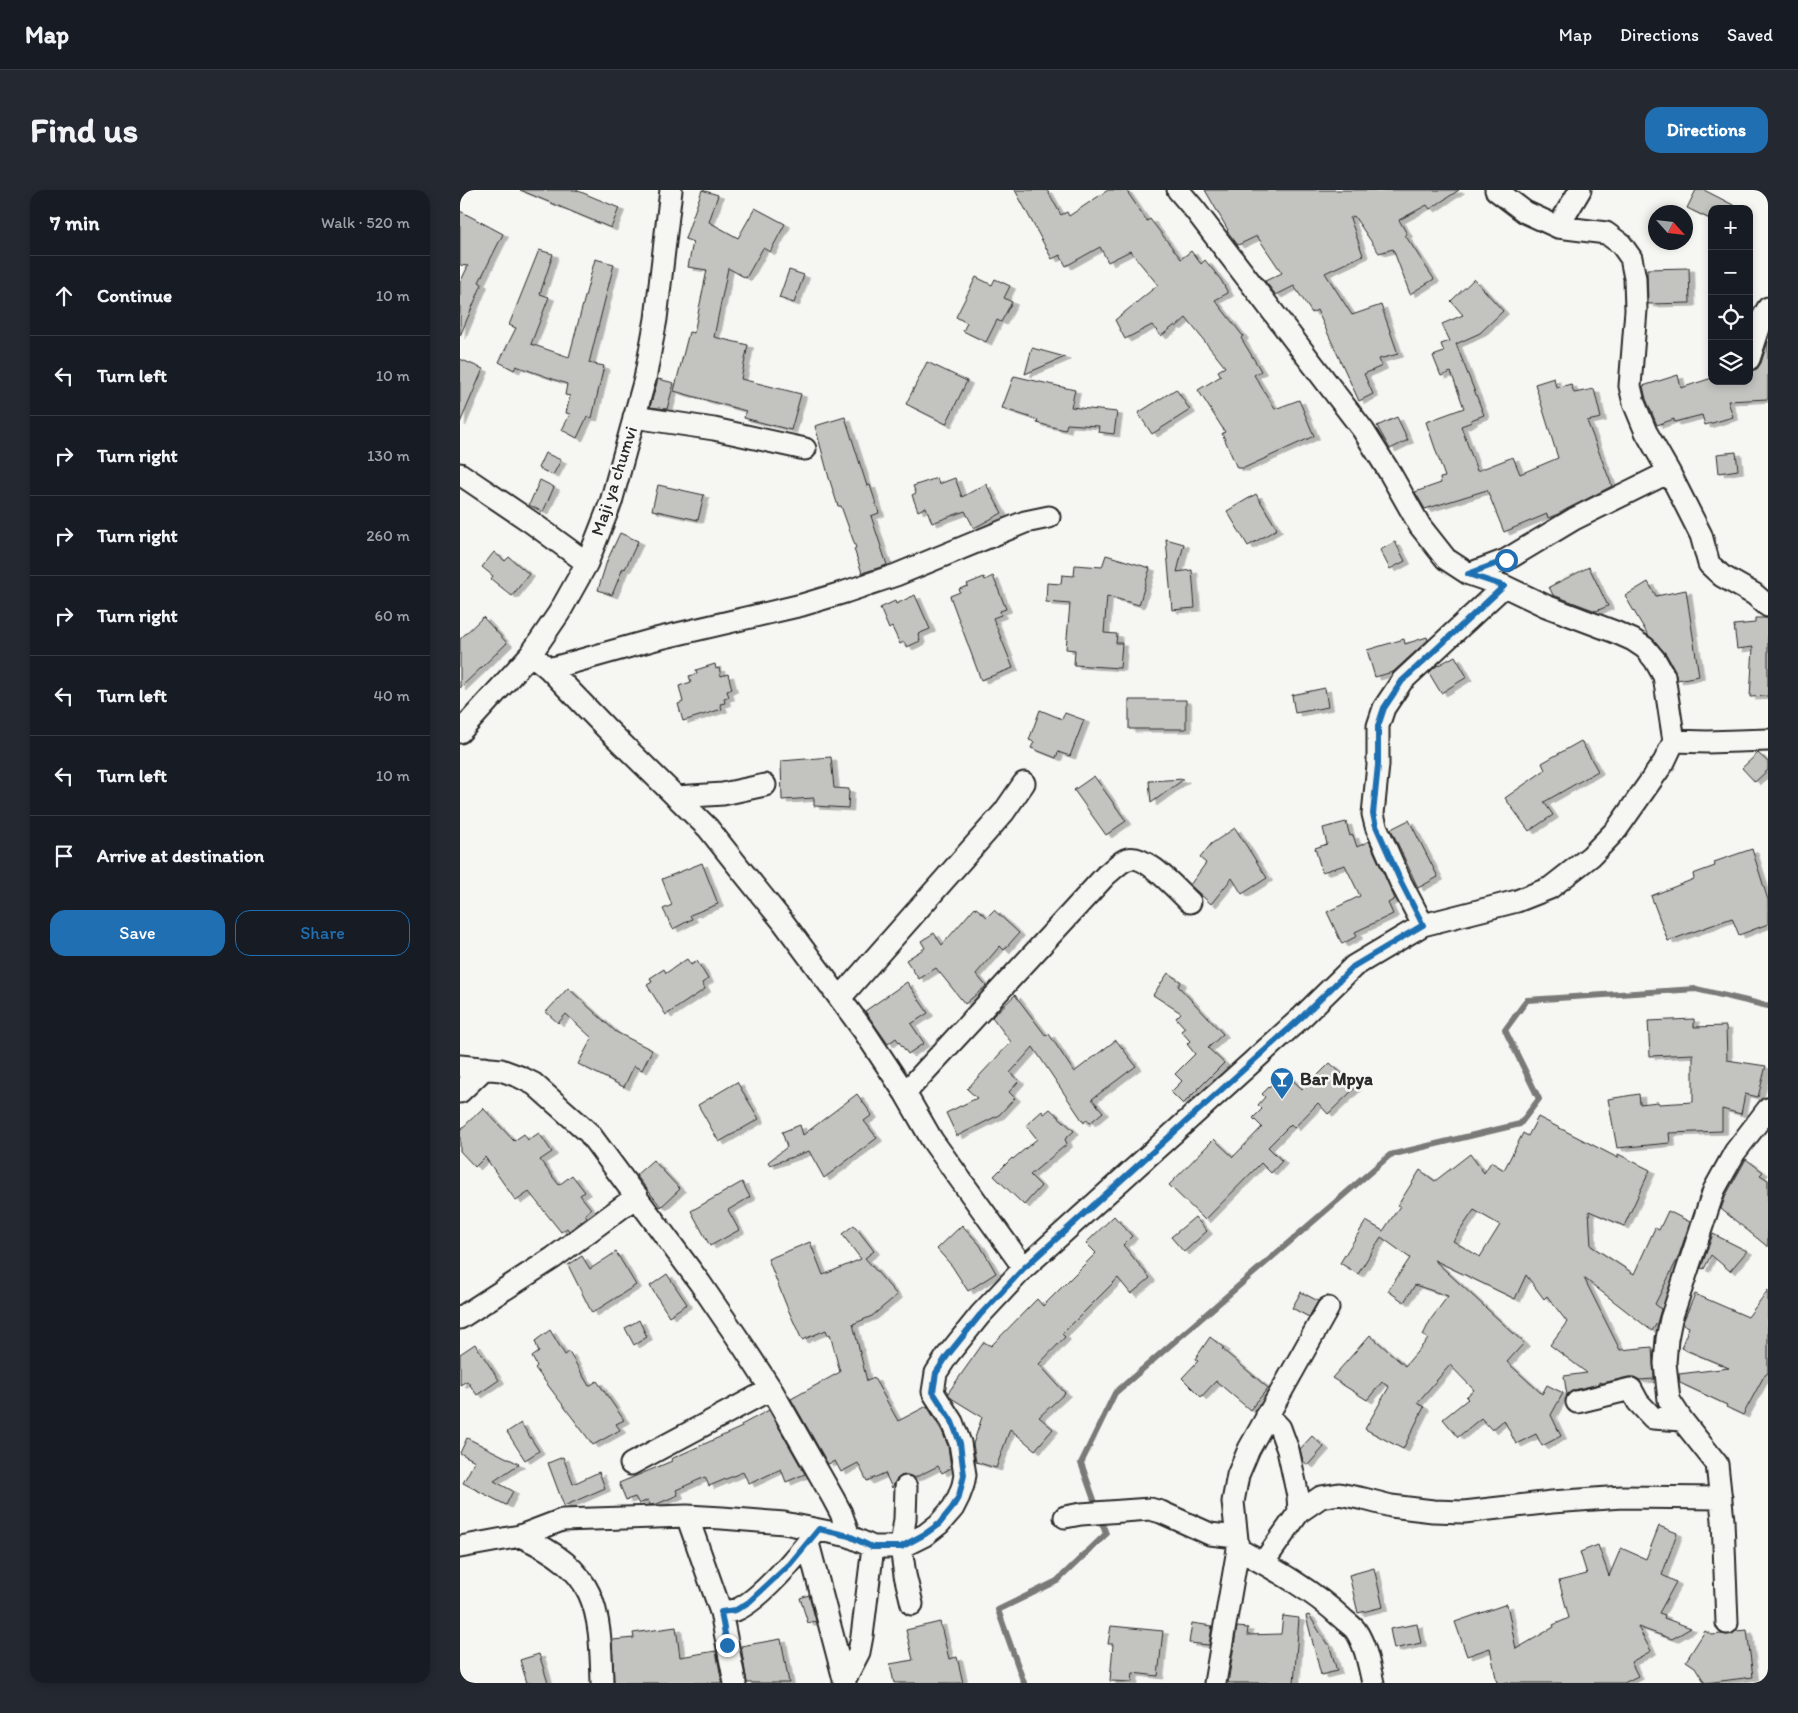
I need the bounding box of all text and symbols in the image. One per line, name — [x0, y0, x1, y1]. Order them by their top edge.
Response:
text: Map — [25, 20, 69, 49]
text: Map — [1559, 24, 1592, 46]
text: Directions — [1620, 24, 1699, 46]
text: Saved — [1727, 24, 1773, 46]
button: Directions — [1645, 107, 1768, 153]
text: Find us — [30, 109, 138, 151]
north arrow — [1648, 205, 1693, 250]
map controls — [1708, 205, 1753, 385]
button: + — [1708, 205, 1753, 250]
text: 7 min — [50, 210, 99, 235]
text: Walk · 520 m — [321, 213, 410, 232]
button: − — [1708, 250, 1753, 295]
icon: ahead — [50, 282, 78, 310]
text: Continue — [97, 284, 172, 307]
text: 10 m — [376, 286, 410, 305]
button: locate — [1708, 295, 1753, 340]
button: layers — [1708, 340, 1753, 385]
icon: left — [50, 362, 78, 390]
text: Turn left — [97, 364, 167, 387]
text: 10 m — [376, 366, 410, 385]
street label: Maji ya chumvi — [586, 423, 642, 539]
icon: right — [50, 442, 78, 470]
text: Turn right — [97, 444, 178, 467]
text: 130 m — [367, 446, 410, 465]
icon: right — [50, 522, 78, 550]
text: Turn right — [97, 524, 178, 547]
text: 260 m — [366, 526, 410, 545]
route start — [1495, 549, 1518, 572]
icon: right — [50, 602, 78, 630]
text: Turn right — [97, 604, 178, 627]
text: 60 m — [375, 606, 410, 625]
icon: left — [50, 682, 78, 710]
text: Turn left — [97, 684, 167, 707]
text: 40 m — [373, 686, 410, 705]
icon: left — [50, 762, 78, 790]
text: Turn left — [97, 764, 167, 787]
text: 10 m — [376, 766, 410, 785]
icon: arrive — [50, 842, 78, 870]
text: Arrive at destination — [97, 844, 264, 867]
button: Save — [50, 910, 225, 956]
button: Share — [235, 910, 410, 956]
bar icon: Bar Mpya — [1269, 1066, 1295, 1100]
place label: Bar Mpya — [1300, 1068, 1373, 1090]
route end — [716, 1634, 739, 1657]

